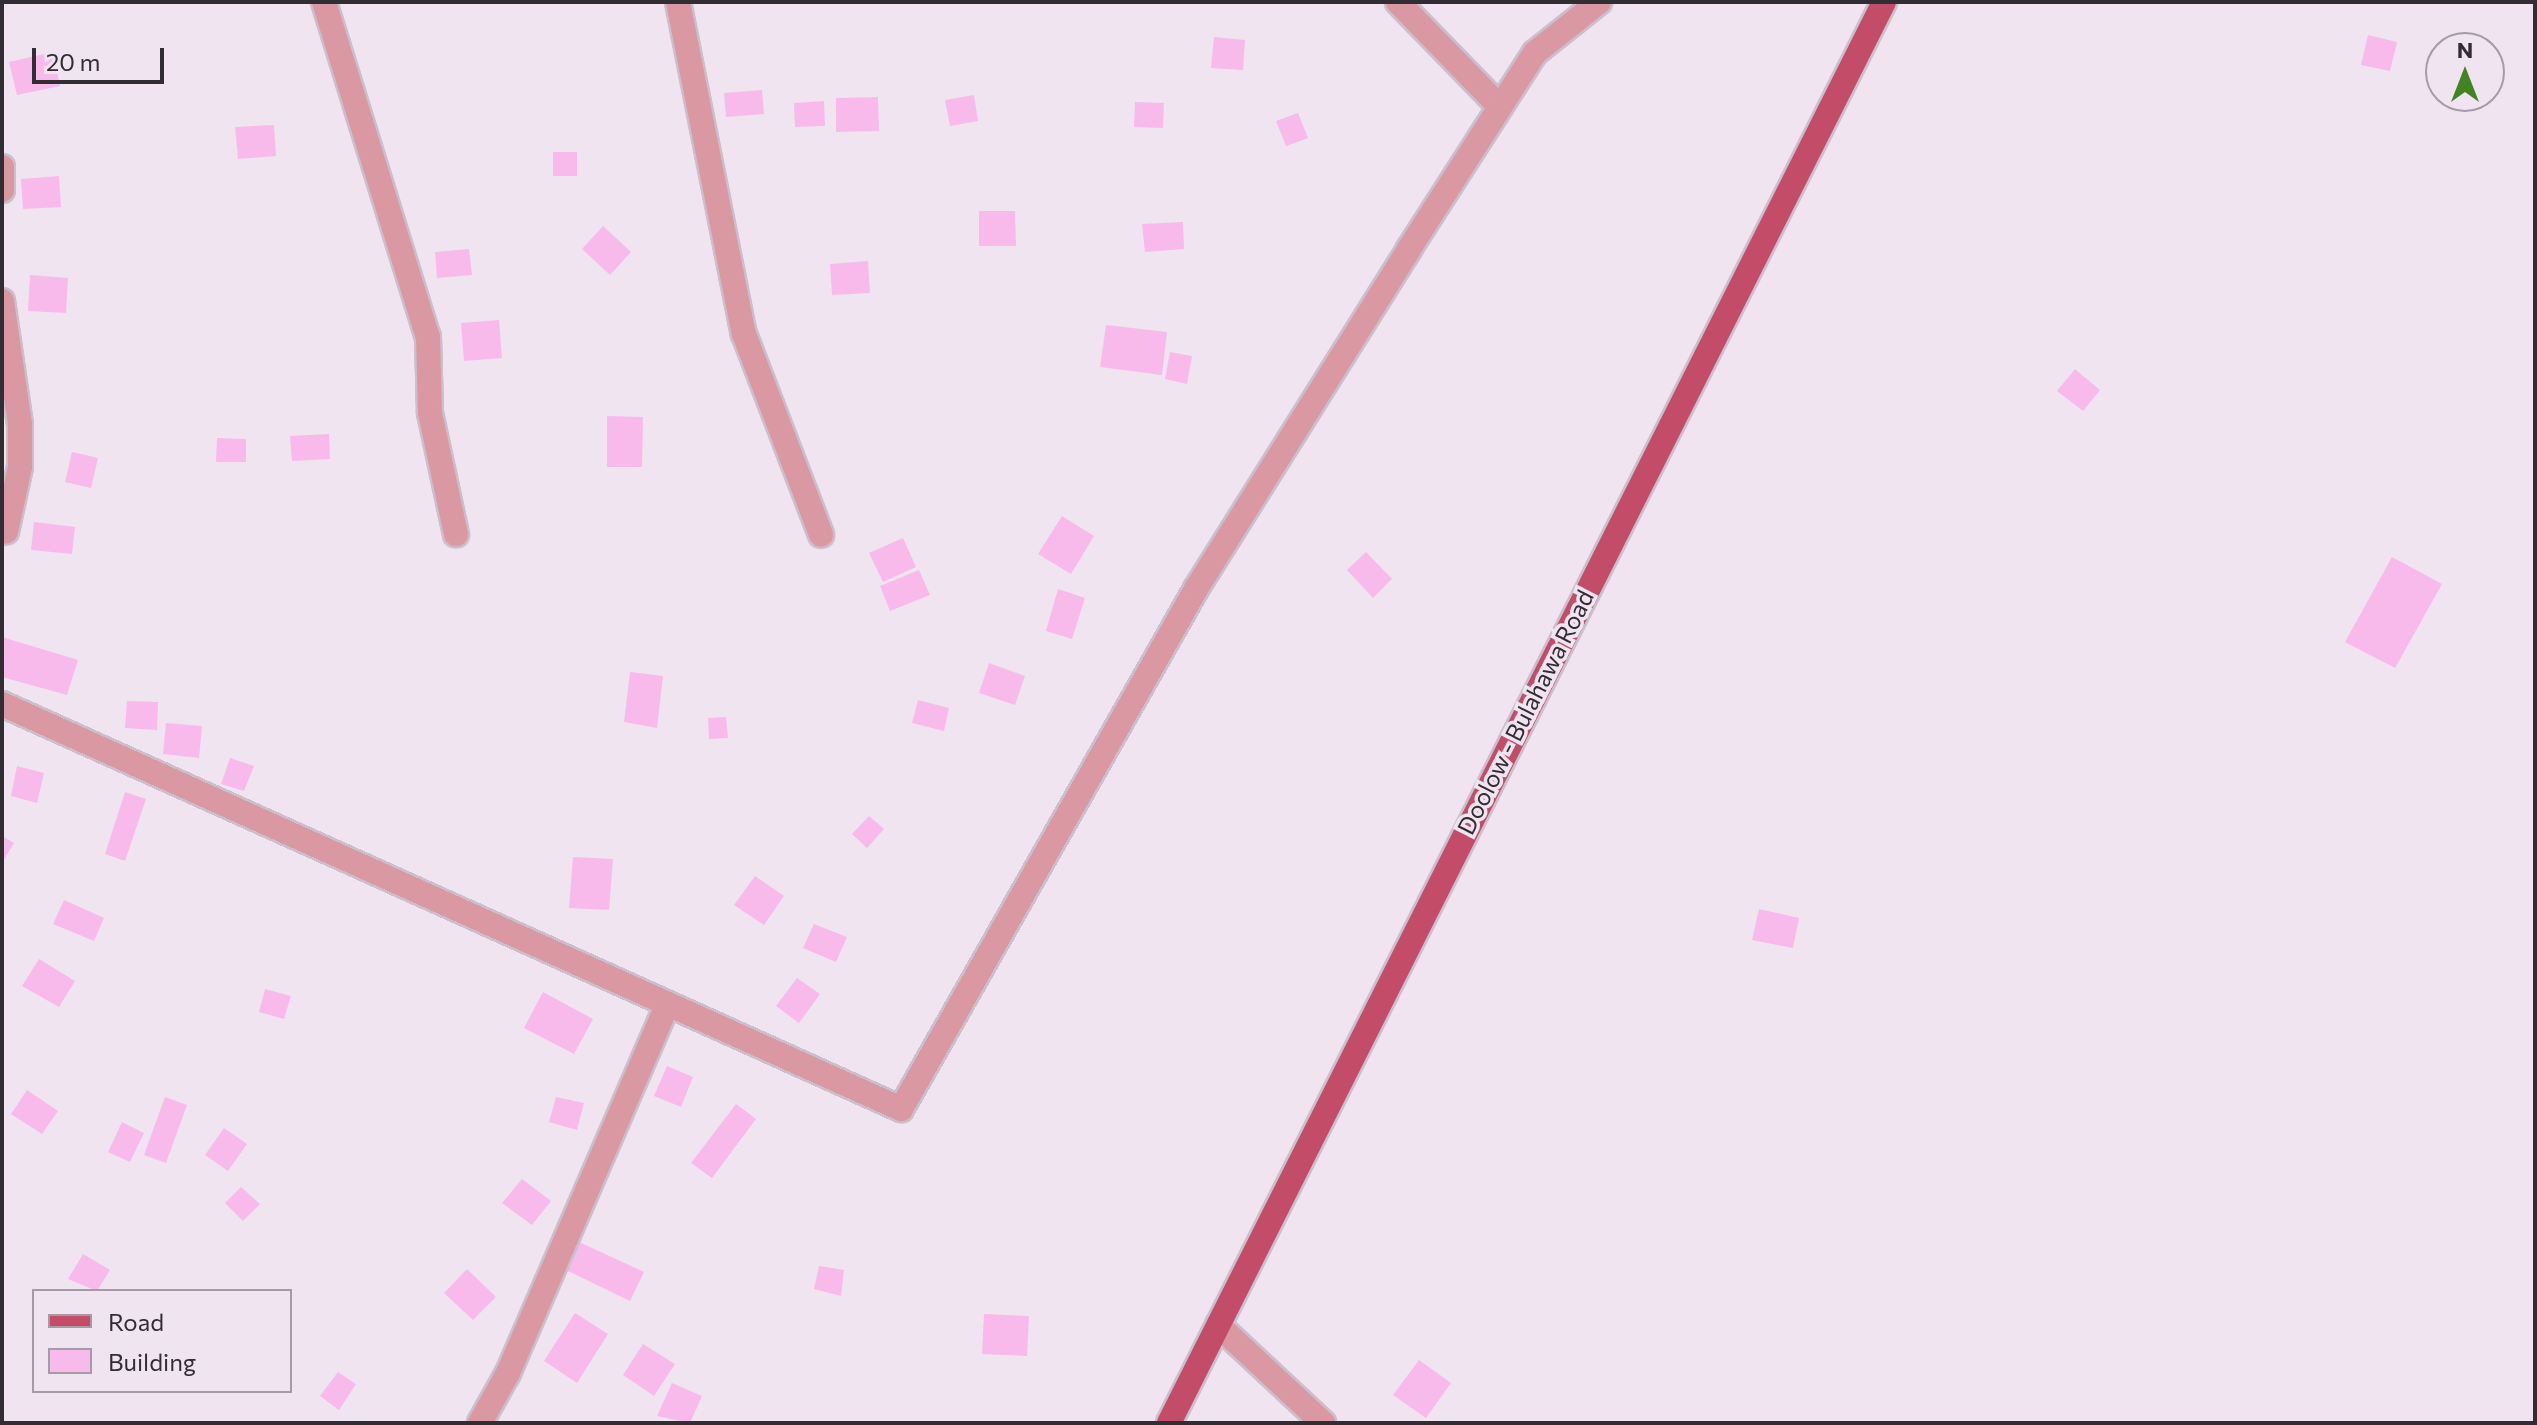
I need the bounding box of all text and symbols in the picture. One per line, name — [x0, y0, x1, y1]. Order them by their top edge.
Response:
scale bar — [36, 32, 168, 82]
north arrow — [2425, 32, 2505, 112]
text: N — [2457, 36, 2473, 63]
text: 20 m — [46, 47, 100, 76]
street label: Doolow - Bulahawa Road — [1451, 585, 1599, 839]
legend — [32, 1289, 292, 1393]
text: Road — [108, 1307, 164, 1336]
text: Building — [108, 1347, 196, 1376]

